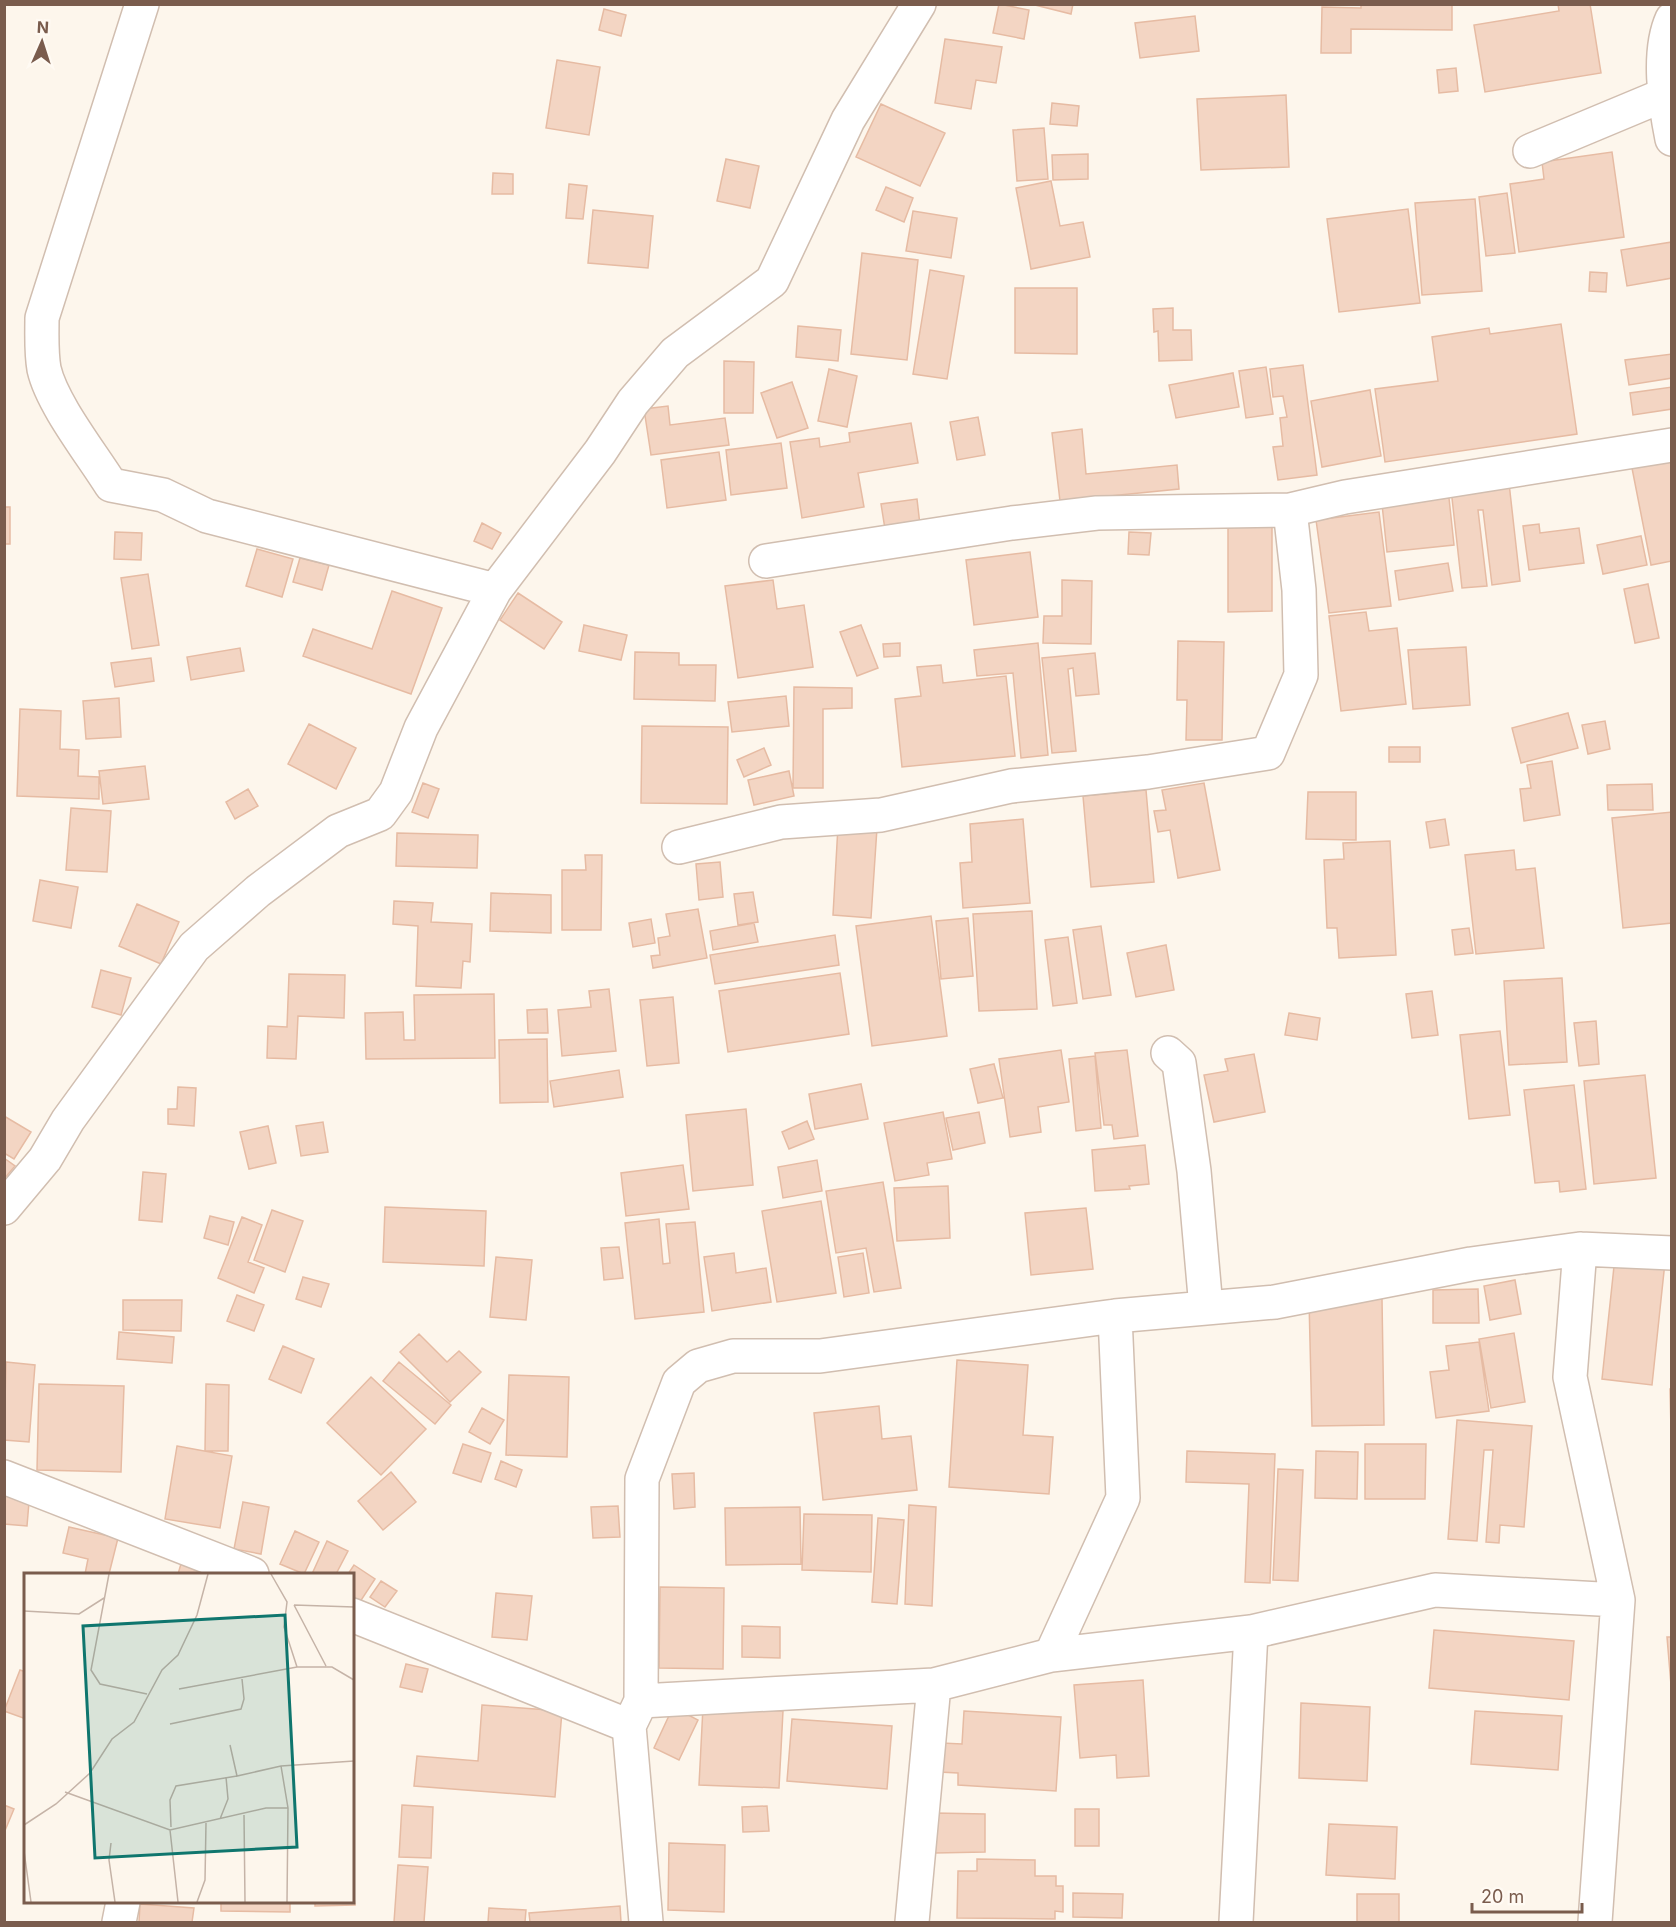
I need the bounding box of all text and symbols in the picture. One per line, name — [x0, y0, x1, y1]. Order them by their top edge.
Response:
north arrow — [12, 12, 72, 72]
text: N — [36, 17, 49, 37]
inset map — [24, 1573, 354, 1903]
scale bar — [1472, 1876, 1582, 1914]
text: 20 m — [1481, 1886, 1524, 1907]

